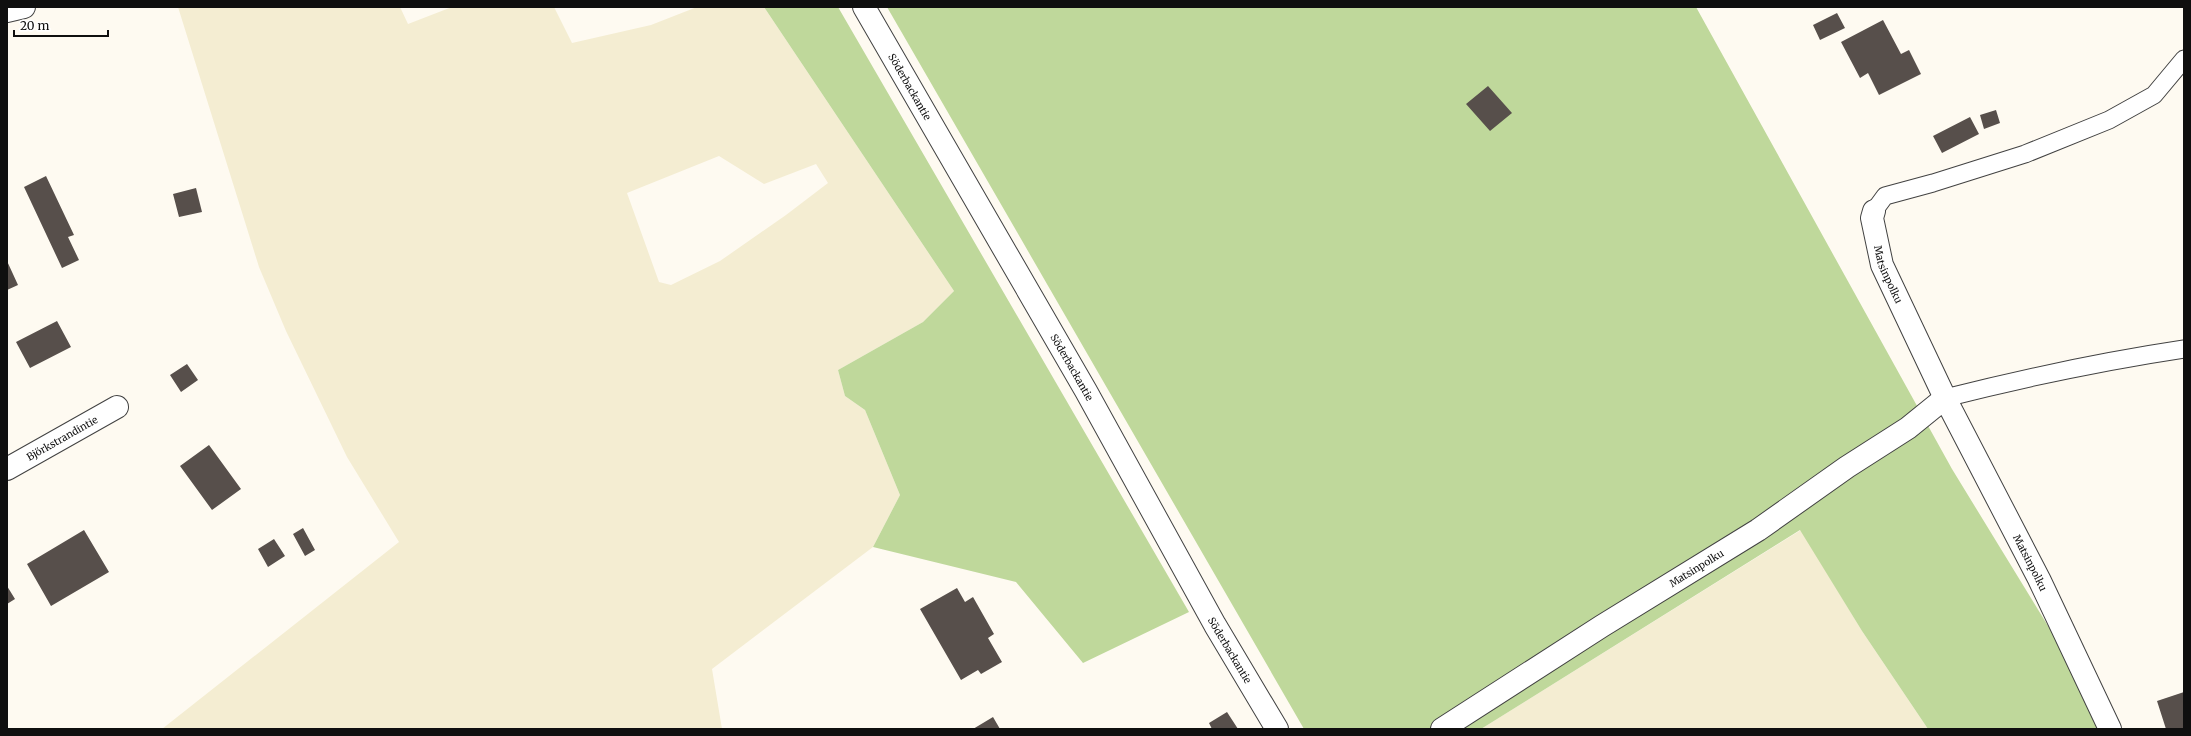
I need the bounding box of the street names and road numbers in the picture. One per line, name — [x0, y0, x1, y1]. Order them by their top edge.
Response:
street label: Söderbackantie — [885, 51, 934, 123]
street label: Matsinpolku — [1871, 244, 1905, 305]
street label: Söderbackantie — [1047, 332, 1096, 403]
street label: Björkstrandintie — [24, 413, 100, 464]
street label: Matsinpolku — [2010, 533, 2050, 593]
street label: Matsinpolku — [1667, 547, 1726, 590]
street label: Söderbackantie — [1205, 615, 1254, 686]

